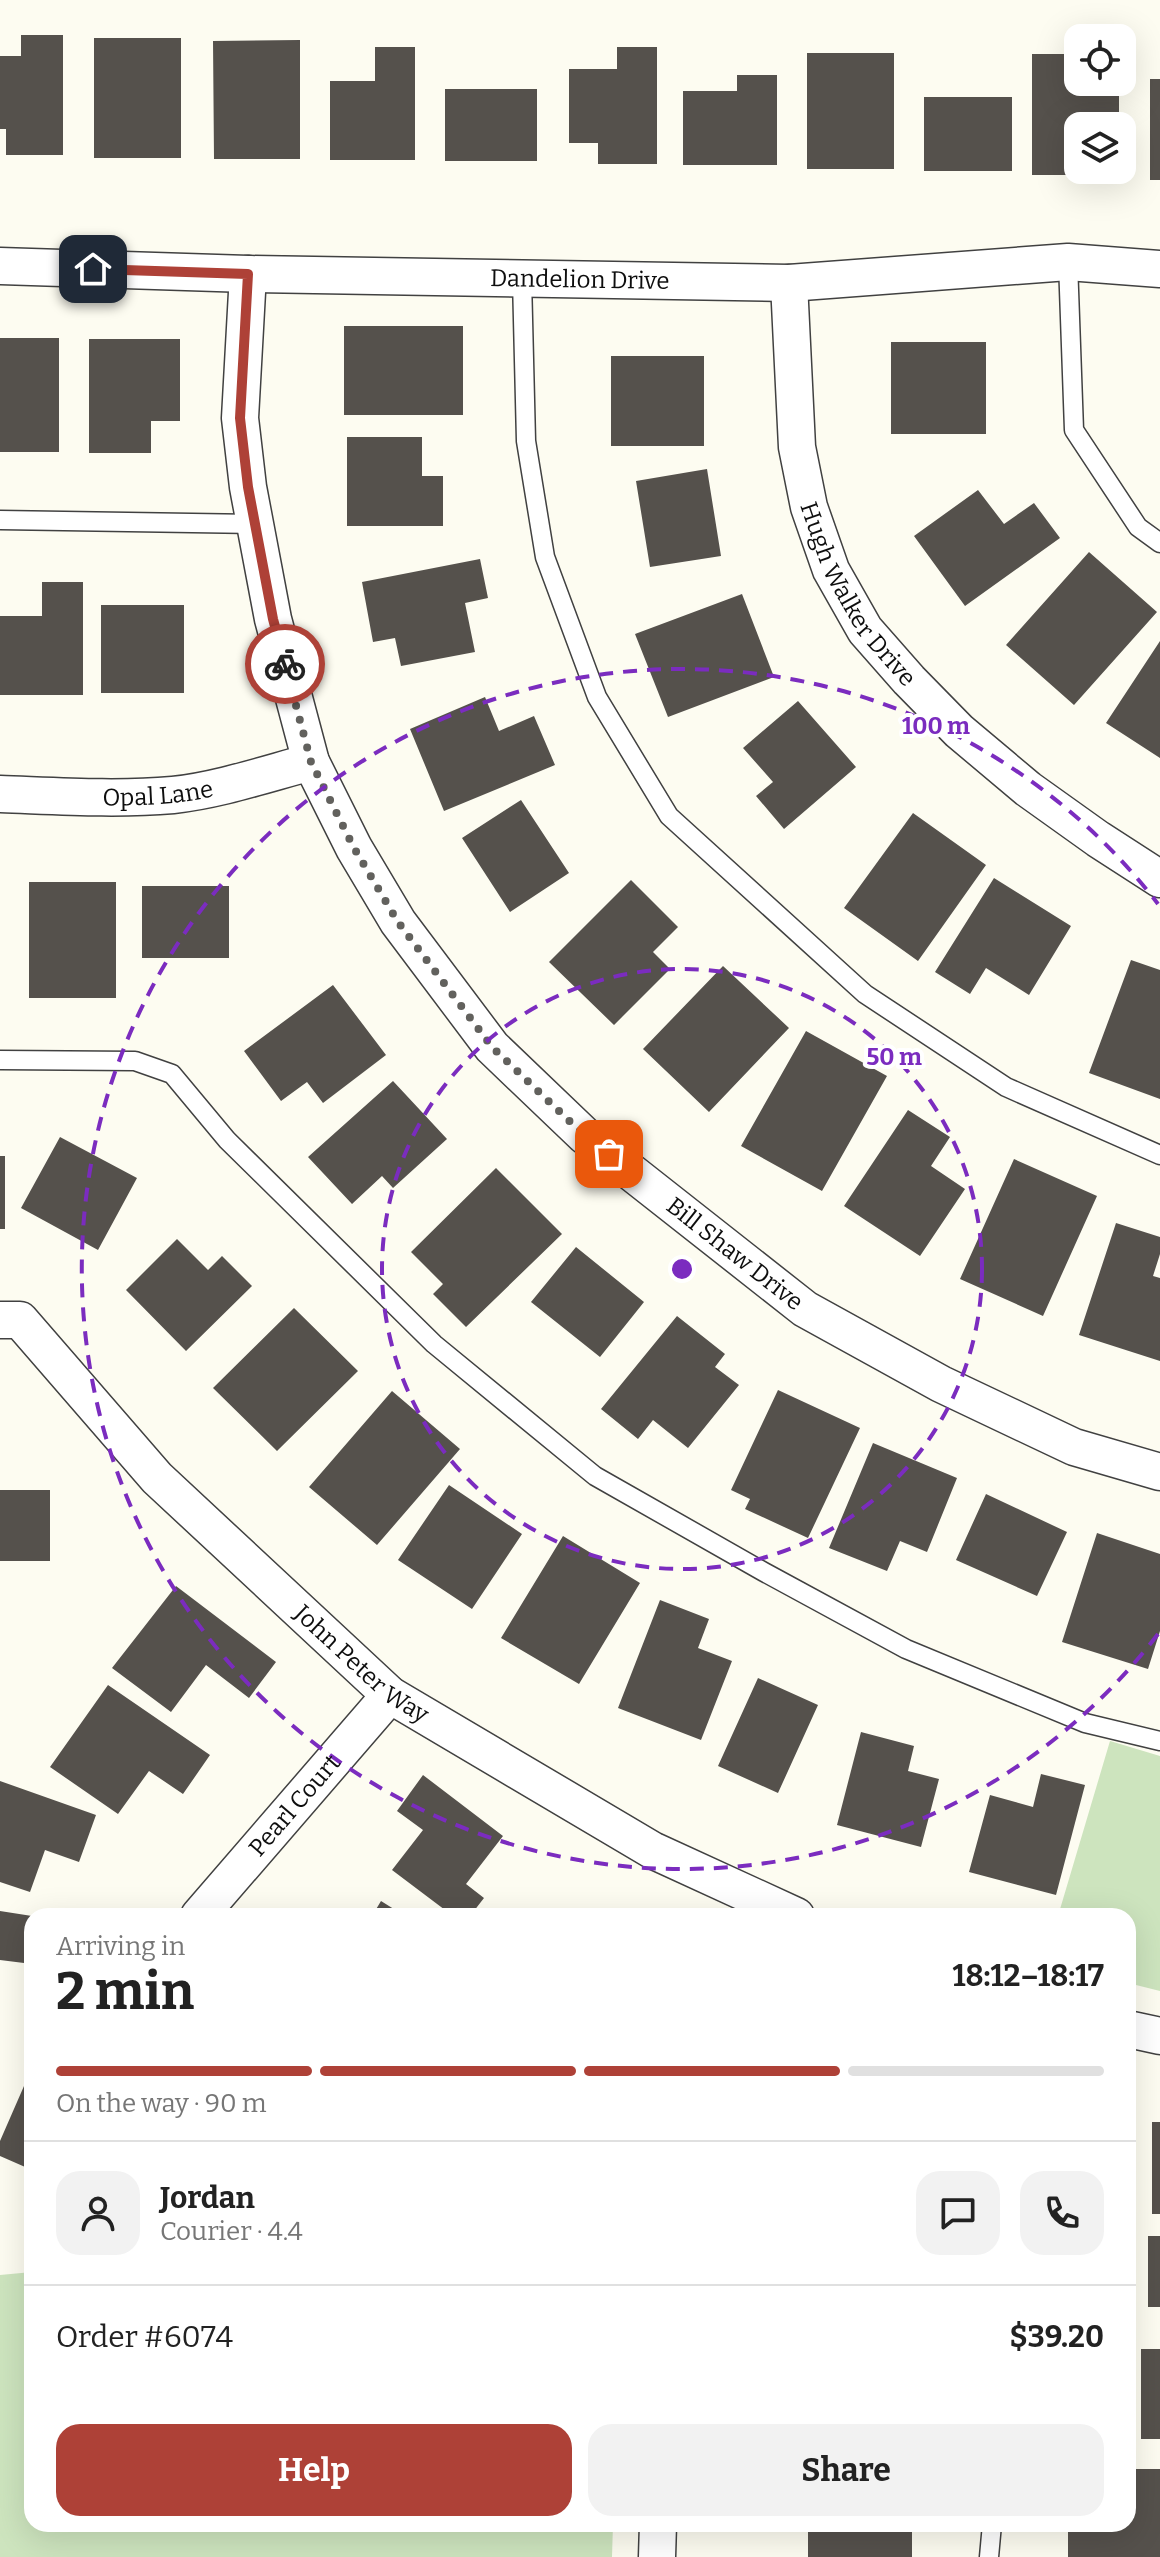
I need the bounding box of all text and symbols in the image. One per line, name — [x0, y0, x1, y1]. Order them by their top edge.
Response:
map controls — [1064, 24, 1136, 184]
button: locate — [1064, 24, 1136, 96]
button: layers — [1064, 112, 1136, 184]
pin — [59, 235, 127, 303]
icon: home — [71, 247, 115, 291]
street label: Dandelion Drive — [490, 264, 670, 295]
street label: Hugh Walker Drive — [794, 498, 922, 692]
courier — [245, 624, 325, 704]
icon: bike — [263, 642, 307, 686]
text: 100 m — [902, 712, 970, 740]
street label: Opal Lane — [102, 775, 216, 811]
text: 50 m — [866, 1043, 922, 1071]
pin — [575, 1120, 643, 1188]
icon: bag — [587, 1132, 631, 1176]
street label: Bill Shaw Drive — [661, 1191, 809, 1316]
centre of rings — [668, 1255, 696, 1283]
street label: John Peter Way — [288, 1599, 434, 1729]
street label: Pearl Court — [243, 1749, 346, 1862]
text: Arriving in — [56, 1931, 185, 1962]
text: 18:12–18:17 — [953, 1958, 1104, 1994]
text: 2 min — [56, 1960, 194, 2023]
text: On the way · 90 m — [56, 2088, 267, 2119]
button: person — [56, 2171, 140, 2255]
button: chat — [916, 2171, 1000, 2255]
button: phone — [1020, 2171, 1104, 2255]
text: Jordan — [160, 2180, 255, 2216]
text: Courier · 4.4 — [160, 2216, 303, 2247]
text: Order #6074 — [56, 2319, 233, 2355]
text: $39.20 — [1009, 2319, 1104, 2355]
button: Help — [56, 2424, 572, 2516]
button: Share — [588, 2424, 1104, 2516]

